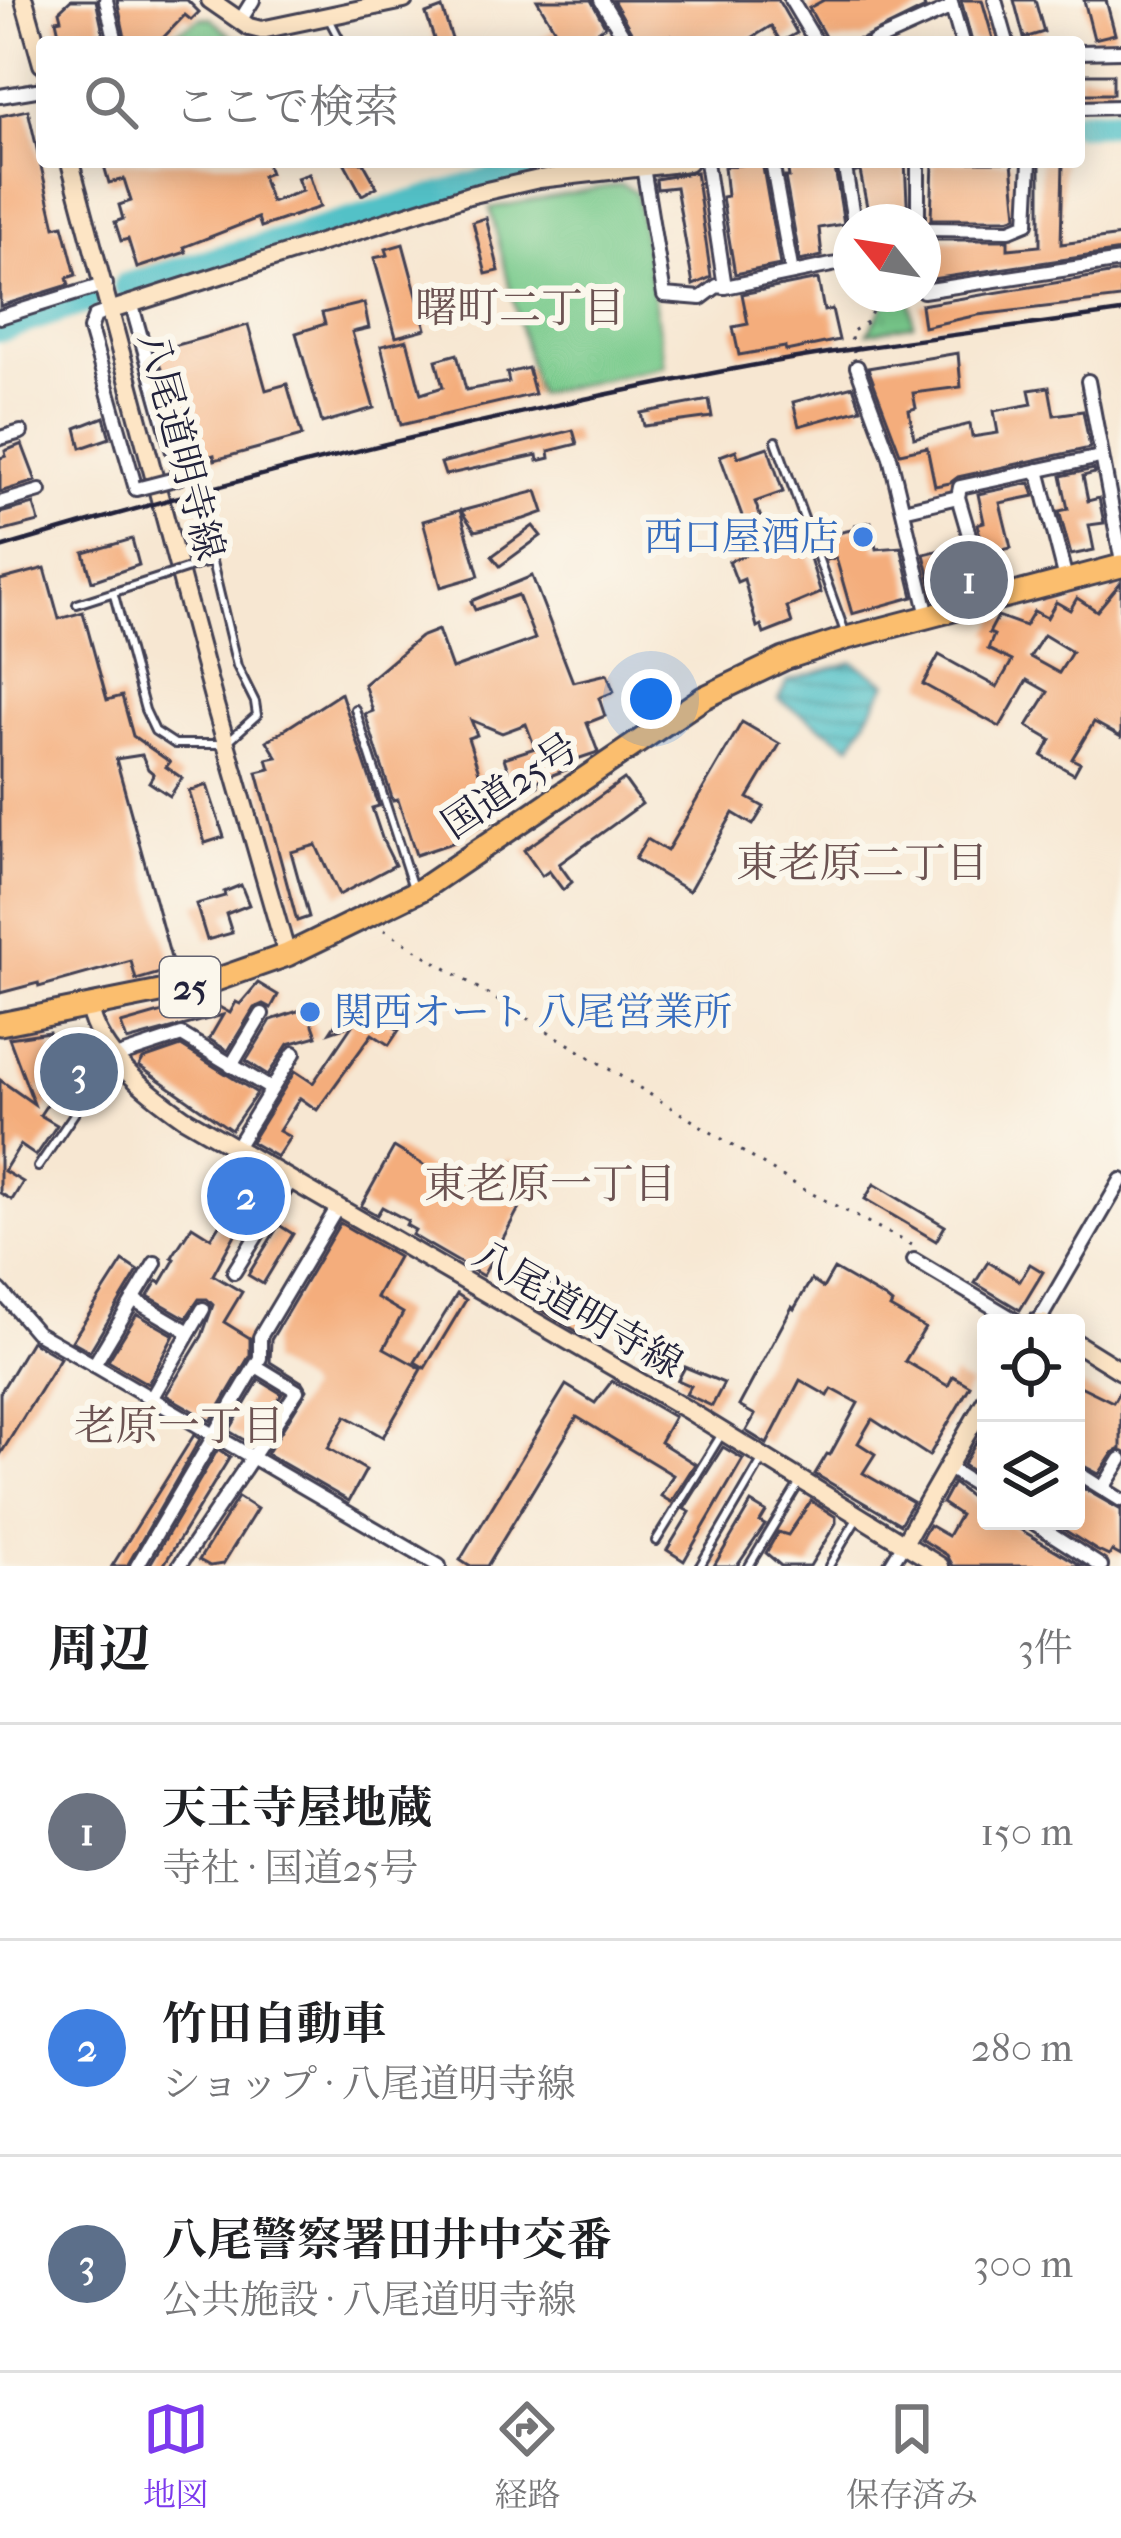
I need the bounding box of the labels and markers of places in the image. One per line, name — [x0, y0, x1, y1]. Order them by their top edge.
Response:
place label: 西口屋酒店 — [644, 514, 839, 560]
marker: 西口屋酒店 — [850, 524, 876, 550]
pin: 1 — [930, 535, 1008, 625]
place label: 関西オート 八尾営業所 — [334, 989, 732, 1035]
marker: 関西オート 八尾営業所 — [297, 999, 323, 1025]
pin: 3 — [40, 1027, 118, 1117]
pin: 2 — [207, 1151, 285, 1241]

